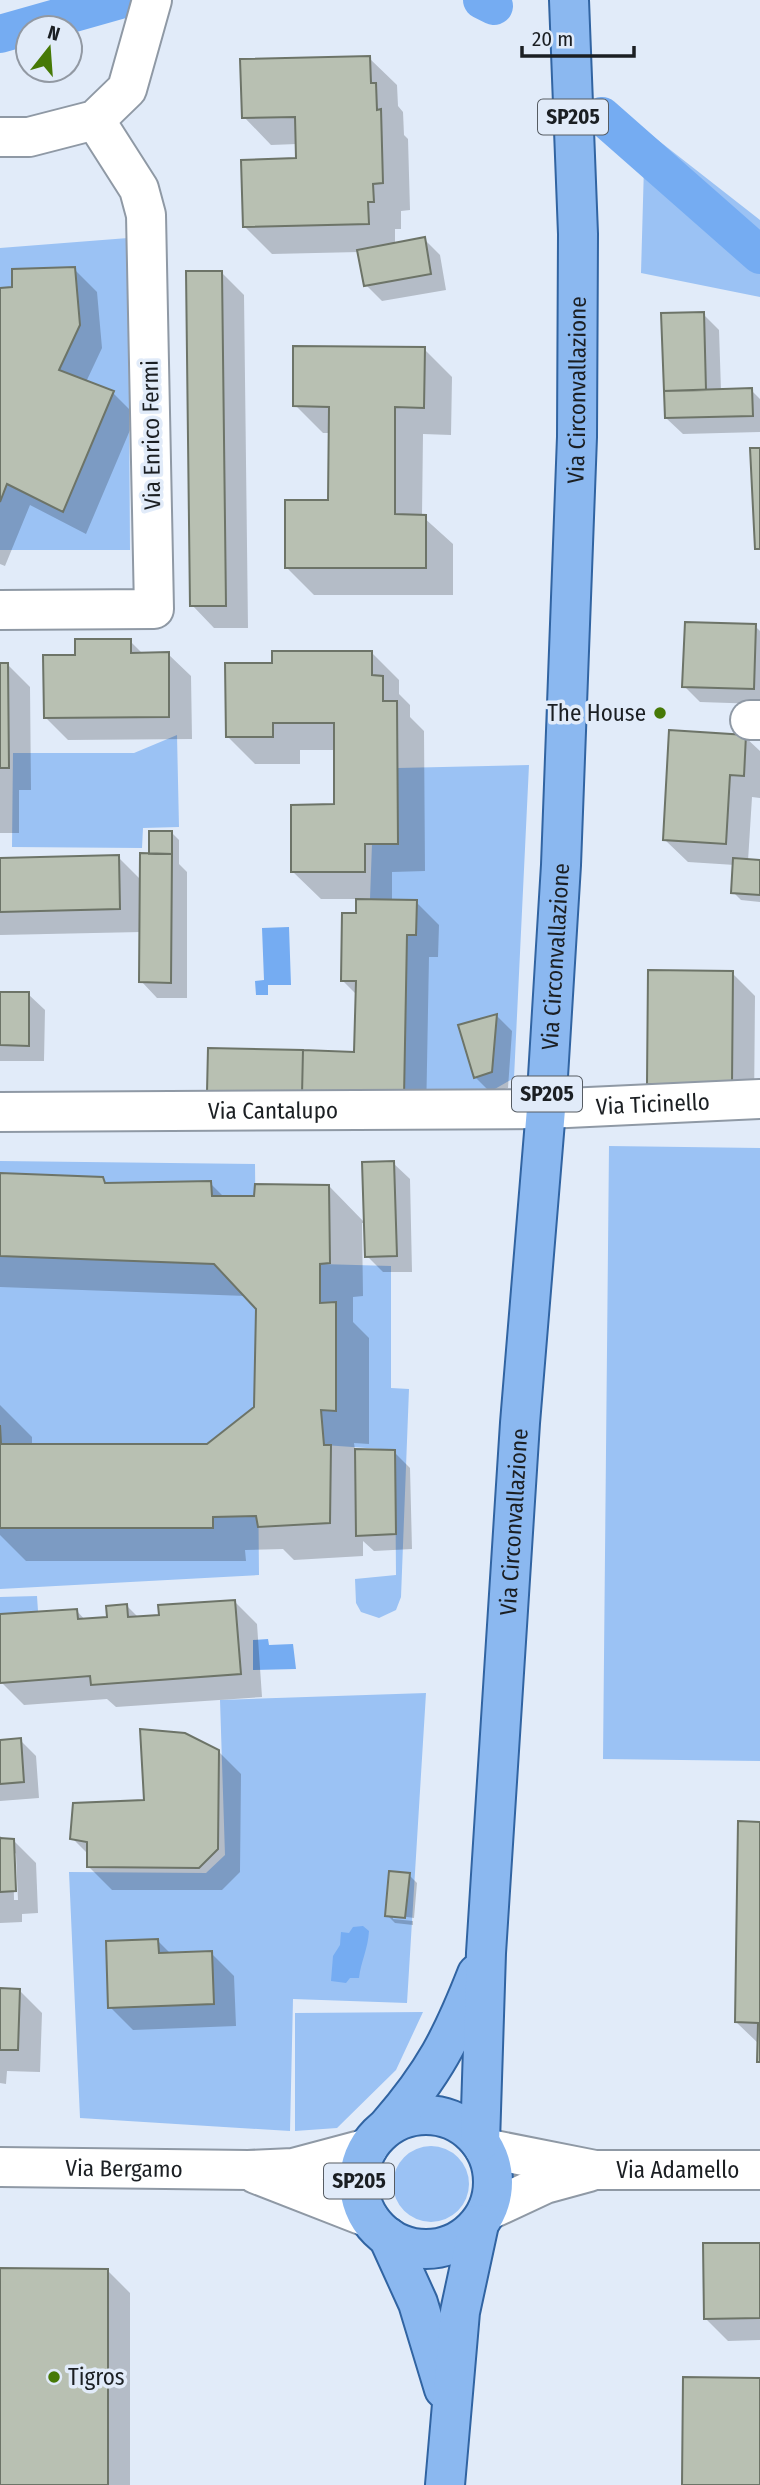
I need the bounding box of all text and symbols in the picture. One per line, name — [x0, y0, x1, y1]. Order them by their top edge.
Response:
north arrow — [14, 14, 84, 84]
scale bar — [522, 14, 634, 58]
text: N — [45, 21, 63, 46]
text: 20 m — [532, 26, 573, 52]
road number: SP205 — [538, 100, 608, 134]
street label: Via Circonvallazione — [561, 296, 592, 484]
street label: Via Enrico Fermi — [136, 360, 166, 510]
place label: The House — [547, 699, 646, 727]
marker: The House — [652, 705, 668, 721]
street label: Via Circonvallazione — [536, 862, 575, 1051]
road number: SP205 — [512, 1076, 582, 1112]
street label: Via Ticinello — [595, 1087, 710, 1121]
street label: Via Cantalupo — [208, 1096, 338, 1125]
street label: Via Circonvallazione — [494, 1428, 534, 1616]
street label: Via Bergamo — [65, 2154, 183, 2183]
street label: Via Adamello — [616, 2156, 739, 2184]
road number: SP205 — [324, 2164, 394, 2198]
place label: Tigros — [68, 2363, 125, 2391]
marker: Tigros — [46, 2369, 62, 2385]

